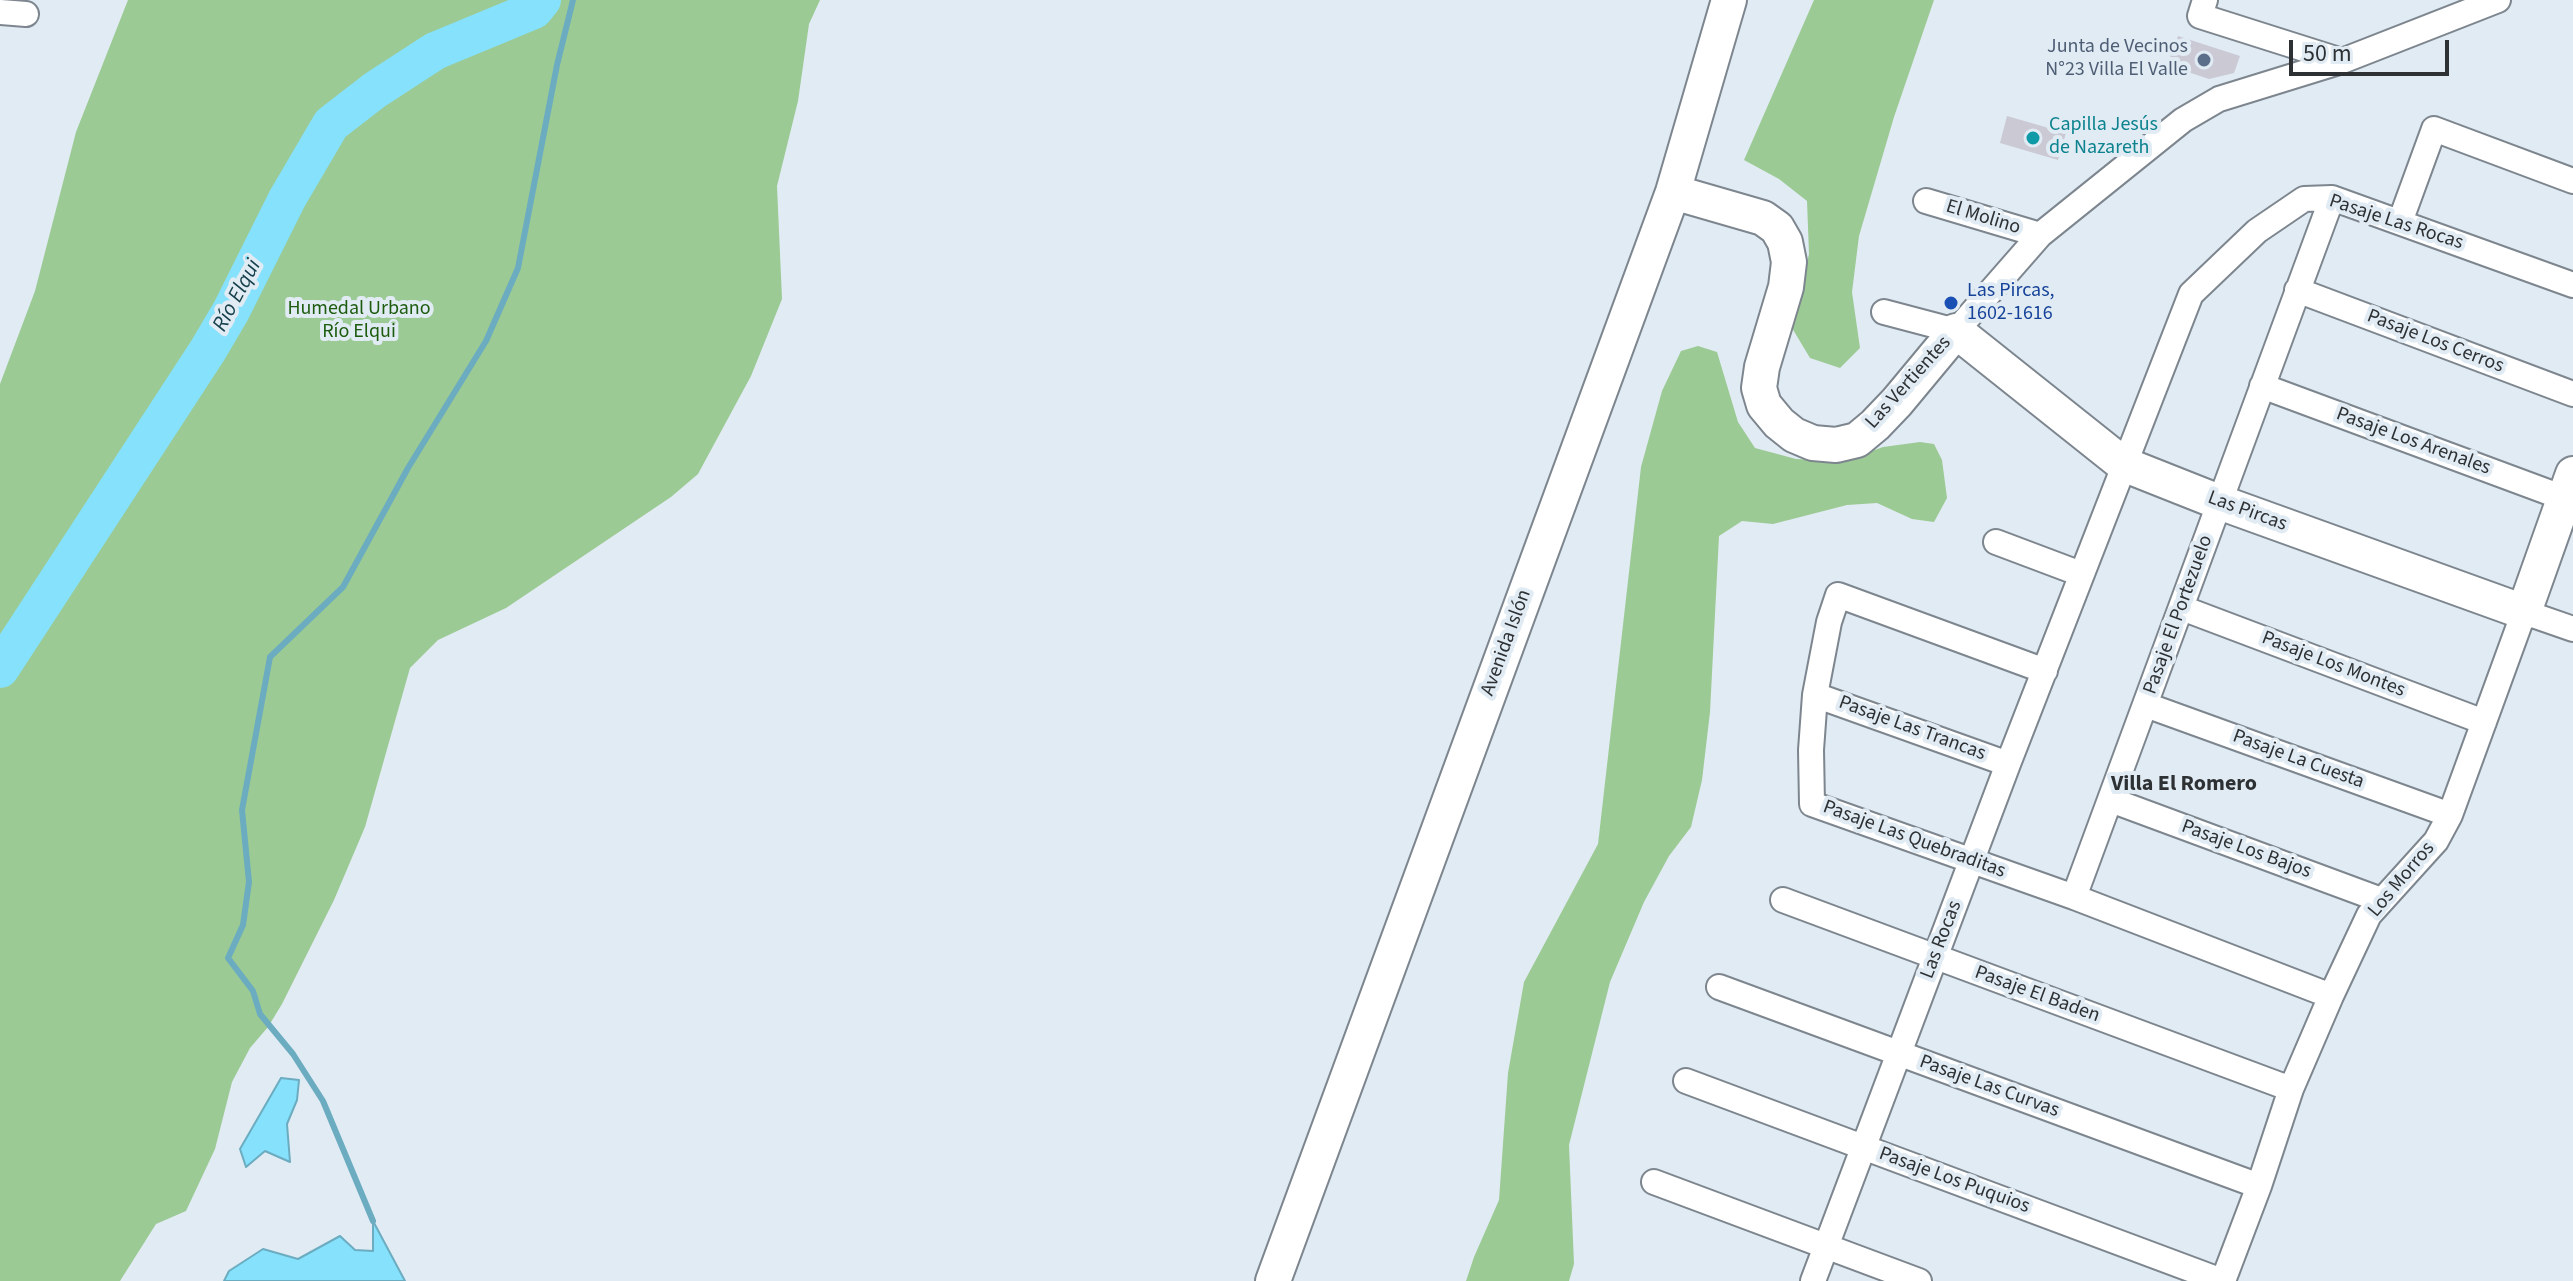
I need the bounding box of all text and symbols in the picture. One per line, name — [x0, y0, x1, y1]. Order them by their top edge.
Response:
scale bar — [2293, 24, 2453, 74]
place label: Junta de Vecinos N°23 Villa El Valle — [2045, 36, 2188, 83]
text: 50 m — [2303, 36, 2352, 71]
marker: Junta de Vecinos N°23 Villa El Valle — [2195, 51, 2213, 69]
place label: Capilla Jesús de Nazareth — [2049, 114, 2158, 161]
marker: Capilla Jesús de Nazareth — [2024, 129, 2042, 147]
street label: Pasaje Las Rocas — [2326, 190, 2466, 256]
street label: El Molino — [1943, 195, 2023, 241]
water label: Río Elqui — [208, 255, 268, 337]
place label: Las Pircas, 1602-1616 — [1967, 280, 2055, 327]
marker: Las Pircas, 1602-1616 — [1942, 294, 1960, 312]
park label: Humedal Urbano Río Elqui — [287, 298, 431, 345]
street label: Pasaje Los Cerros — [2363, 305, 2507, 379]
street label: Las Vertientes — [1861, 332, 1957, 434]
street label: Pasaje Los Arenales — [2333, 403, 2493, 481]
street label: Las Pircas — [2204, 487, 2290, 537]
street label: Pasaje El Portezuelo — [2139, 532, 2219, 698]
street label: Avenida Islón — [1477, 587, 1537, 699]
street label: Pasaje Los Montes — [2258, 627, 2408, 703]
street label: Pasaje Las Trancas — [1835, 691, 1989, 767]
street label: Pasaje La Cuesta — [2229, 725, 2367, 795]
district label: Villa El Romero — [2111, 772, 2257, 798]
street label: Pasaje Las Quebraditas — [1819, 796, 2009, 884]
street label: Pasaje Los Bajos — [2178, 815, 2314, 885]
street label: Los Morros — [2364, 837, 2440, 923]
street label: Las Rocas — [1916, 898, 1968, 982]
street label: Pasaje El Baden — [1971, 961, 2103, 1029]
street label: Pasaje Las Curvas — [1916, 1051, 2062, 1123]
street label: Pasaje Los Puquios — [1875, 1143, 2033, 1219]

